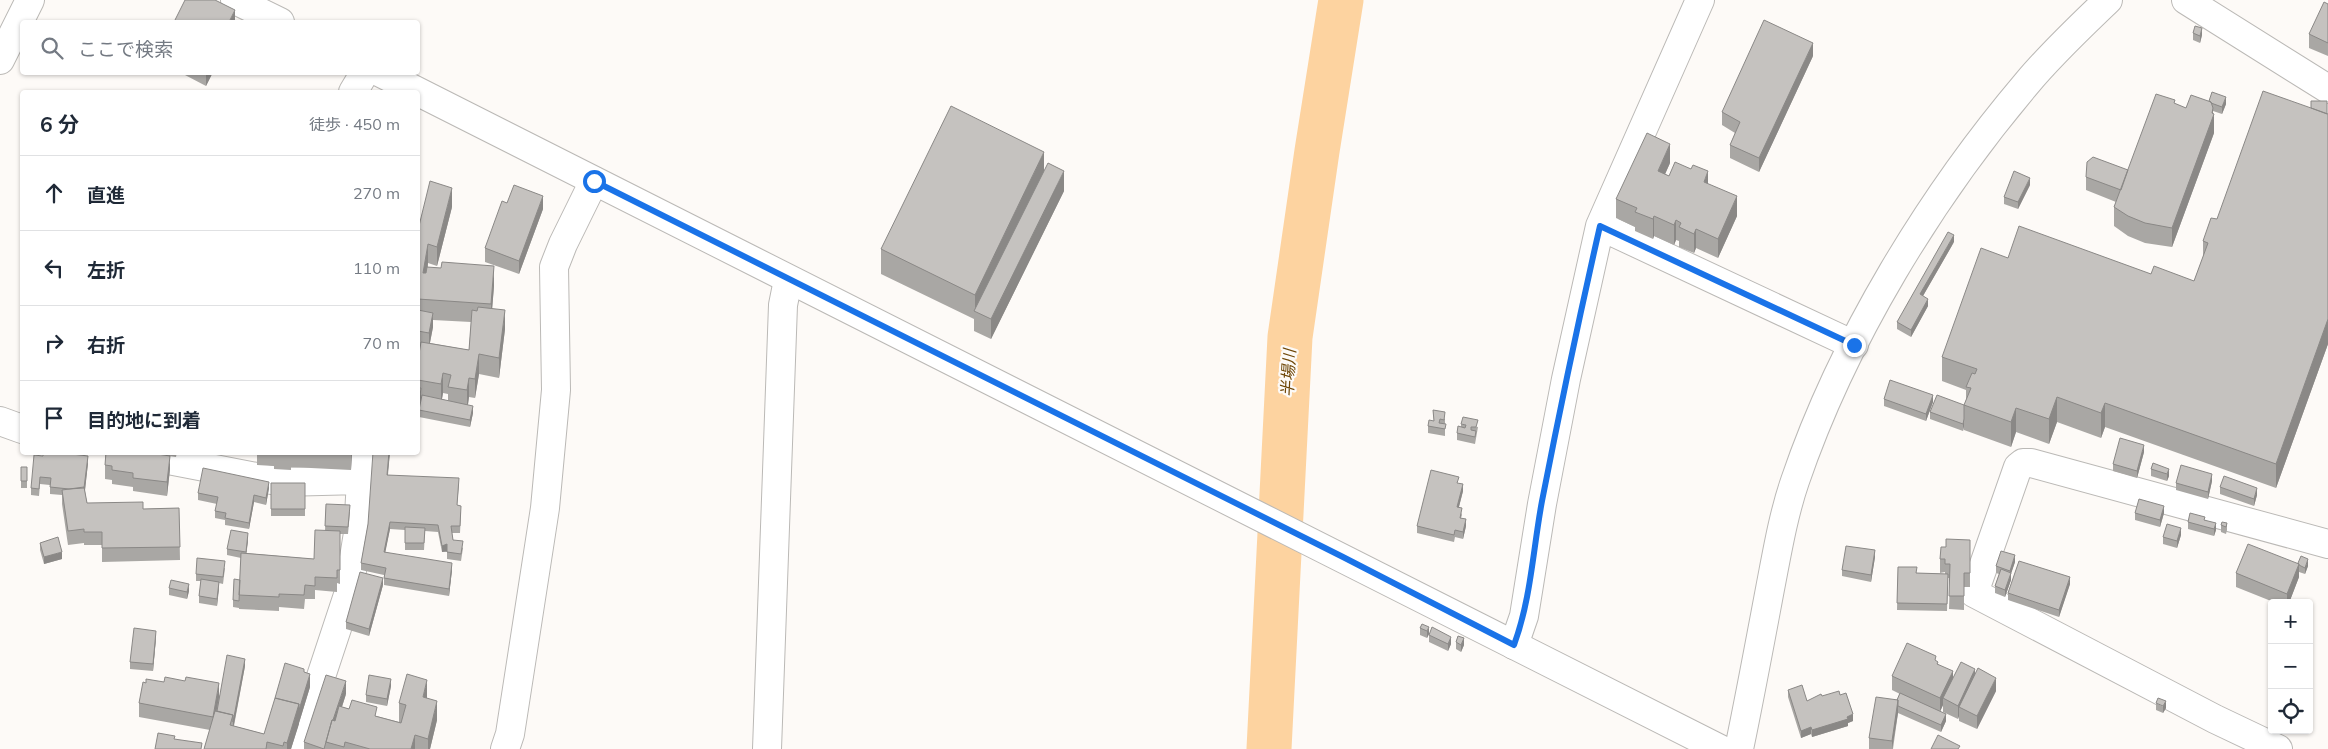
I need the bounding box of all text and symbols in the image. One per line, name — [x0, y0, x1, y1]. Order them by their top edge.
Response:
search box — [20, 20, 420, 75]
icon: search — [38, 34, 66, 62]
text: ここで検索 — [78, 37, 173, 61]
text: 6 分 — [40, 111, 79, 137]
text: 徒歩 · 450 m — [309, 114, 400, 134]
route start — [583, 170, 606, 193]
icon: ahead — [40, 179, 68, 207]
text: 直進 — [87, 183, 125, 207]
text: 270 m — [353, 183, 400, 203]
icon: left — [40, 254, 68, 282]
text: 左折 — [87, 258, 125, 282]
text: 110 m — [353, 258, 400, 278]
icon: right — [40, 329, 68, 357]
text: 右折 — [87, 333, 125, 357]
text: 70 m — [363, 333, 400, 353]
route end — [1843, 334, 1866, 357]
water label: 半場川 — [1277, 347, 1299, 397]
icon: arrive — [40, 404, 68, 432]
text: 目的地に到着 — [87, 408, 201, 432]
map controls — [2268, 599, 2313, 734]
button: + — [2268, 599, 2313, 644]
button: − — [2268, 644, 2313, 689]
button: locate — [2268, 689, 2313, 734]

